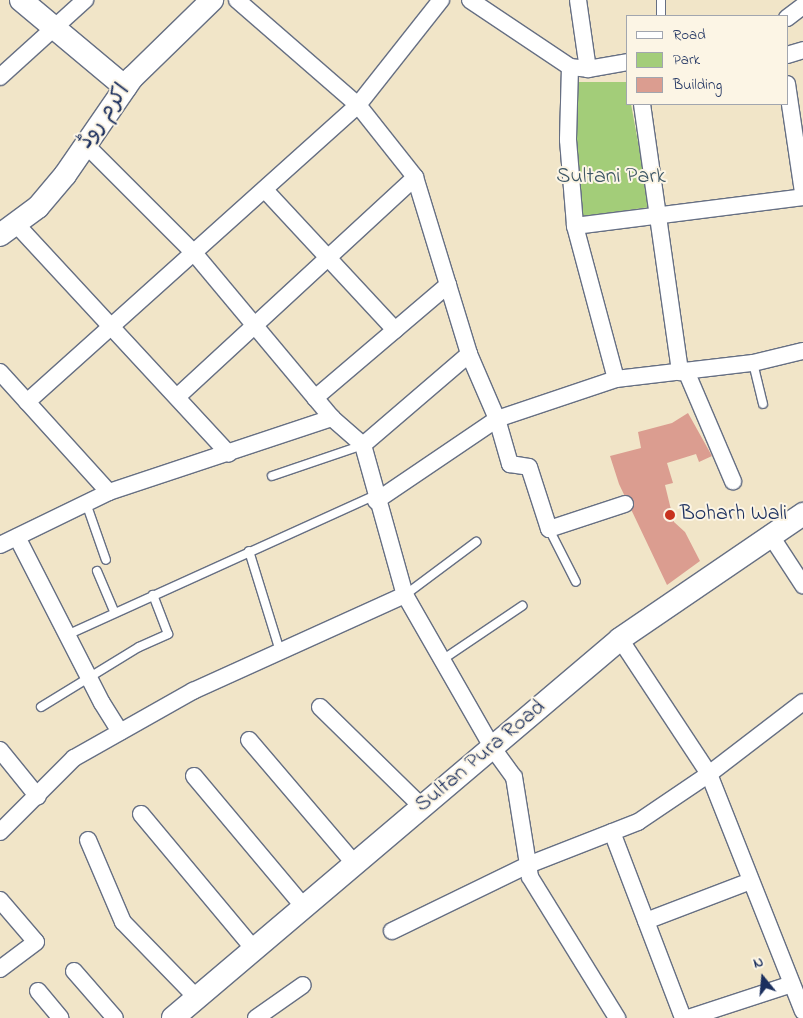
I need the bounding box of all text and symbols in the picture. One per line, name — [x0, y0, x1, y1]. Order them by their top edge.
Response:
legend — [626, 15, 788, 105]
text: Road — [673, 24, 706, 46]
text: Park — [673, 49, 700, 71]
text: Building — [673, 74, 722, 96]
street label: اکرم روڈ — [73, 79, 137, 155]
park label: Sultani Park — [556, 165, 666, 191]
place label: Boharh Wali — [680, 502, 787, 528]
marker: Boharh Wali — [664, 509, 676, 521]
street label: Sultan Pura Road — [410, 695, 552, 819]
text: N — [751, 952, 766, 975]
north arrow — [738, 953, 788, 1003]

